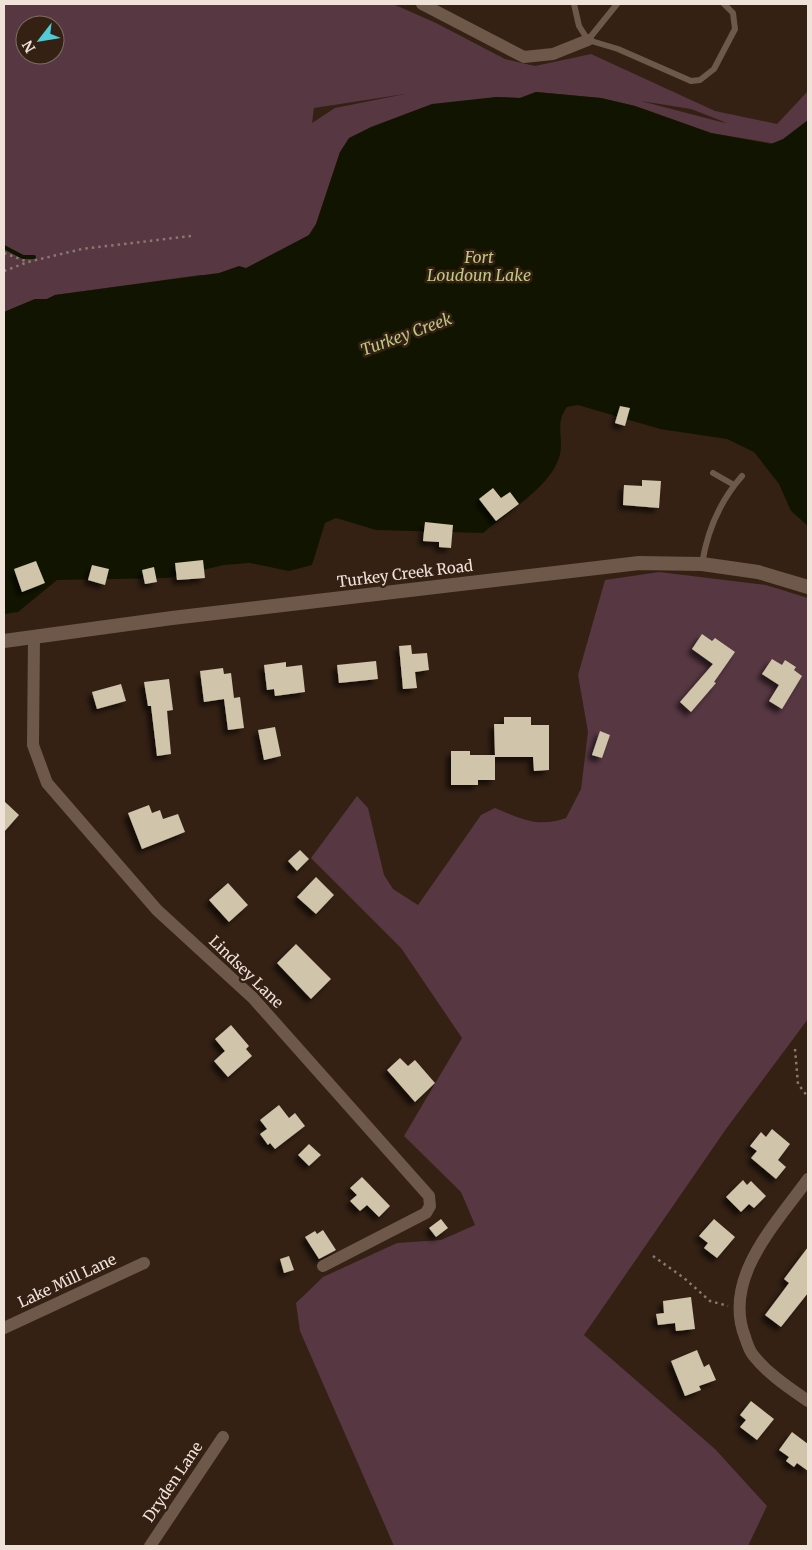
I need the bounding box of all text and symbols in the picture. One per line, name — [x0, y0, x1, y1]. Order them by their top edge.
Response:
north arrow — [15, 15, 65, 65]
text: N — [18, 37, 39, 56]
water label: Fort Loudoun Lake — [427, 247, 531, 285]
water label: Turkey Creek — [358, 308, 454, 360]
street label: Turkey Creek Road — [336, 556, 474, 591]
street label: Lindsey Lane — [205, 931, 288, 1012]
street label: Lake Mill Lane — [15, 1249, 119, 1312]
street label: Dryden Lane — [139, 1438, 207, 1526]

